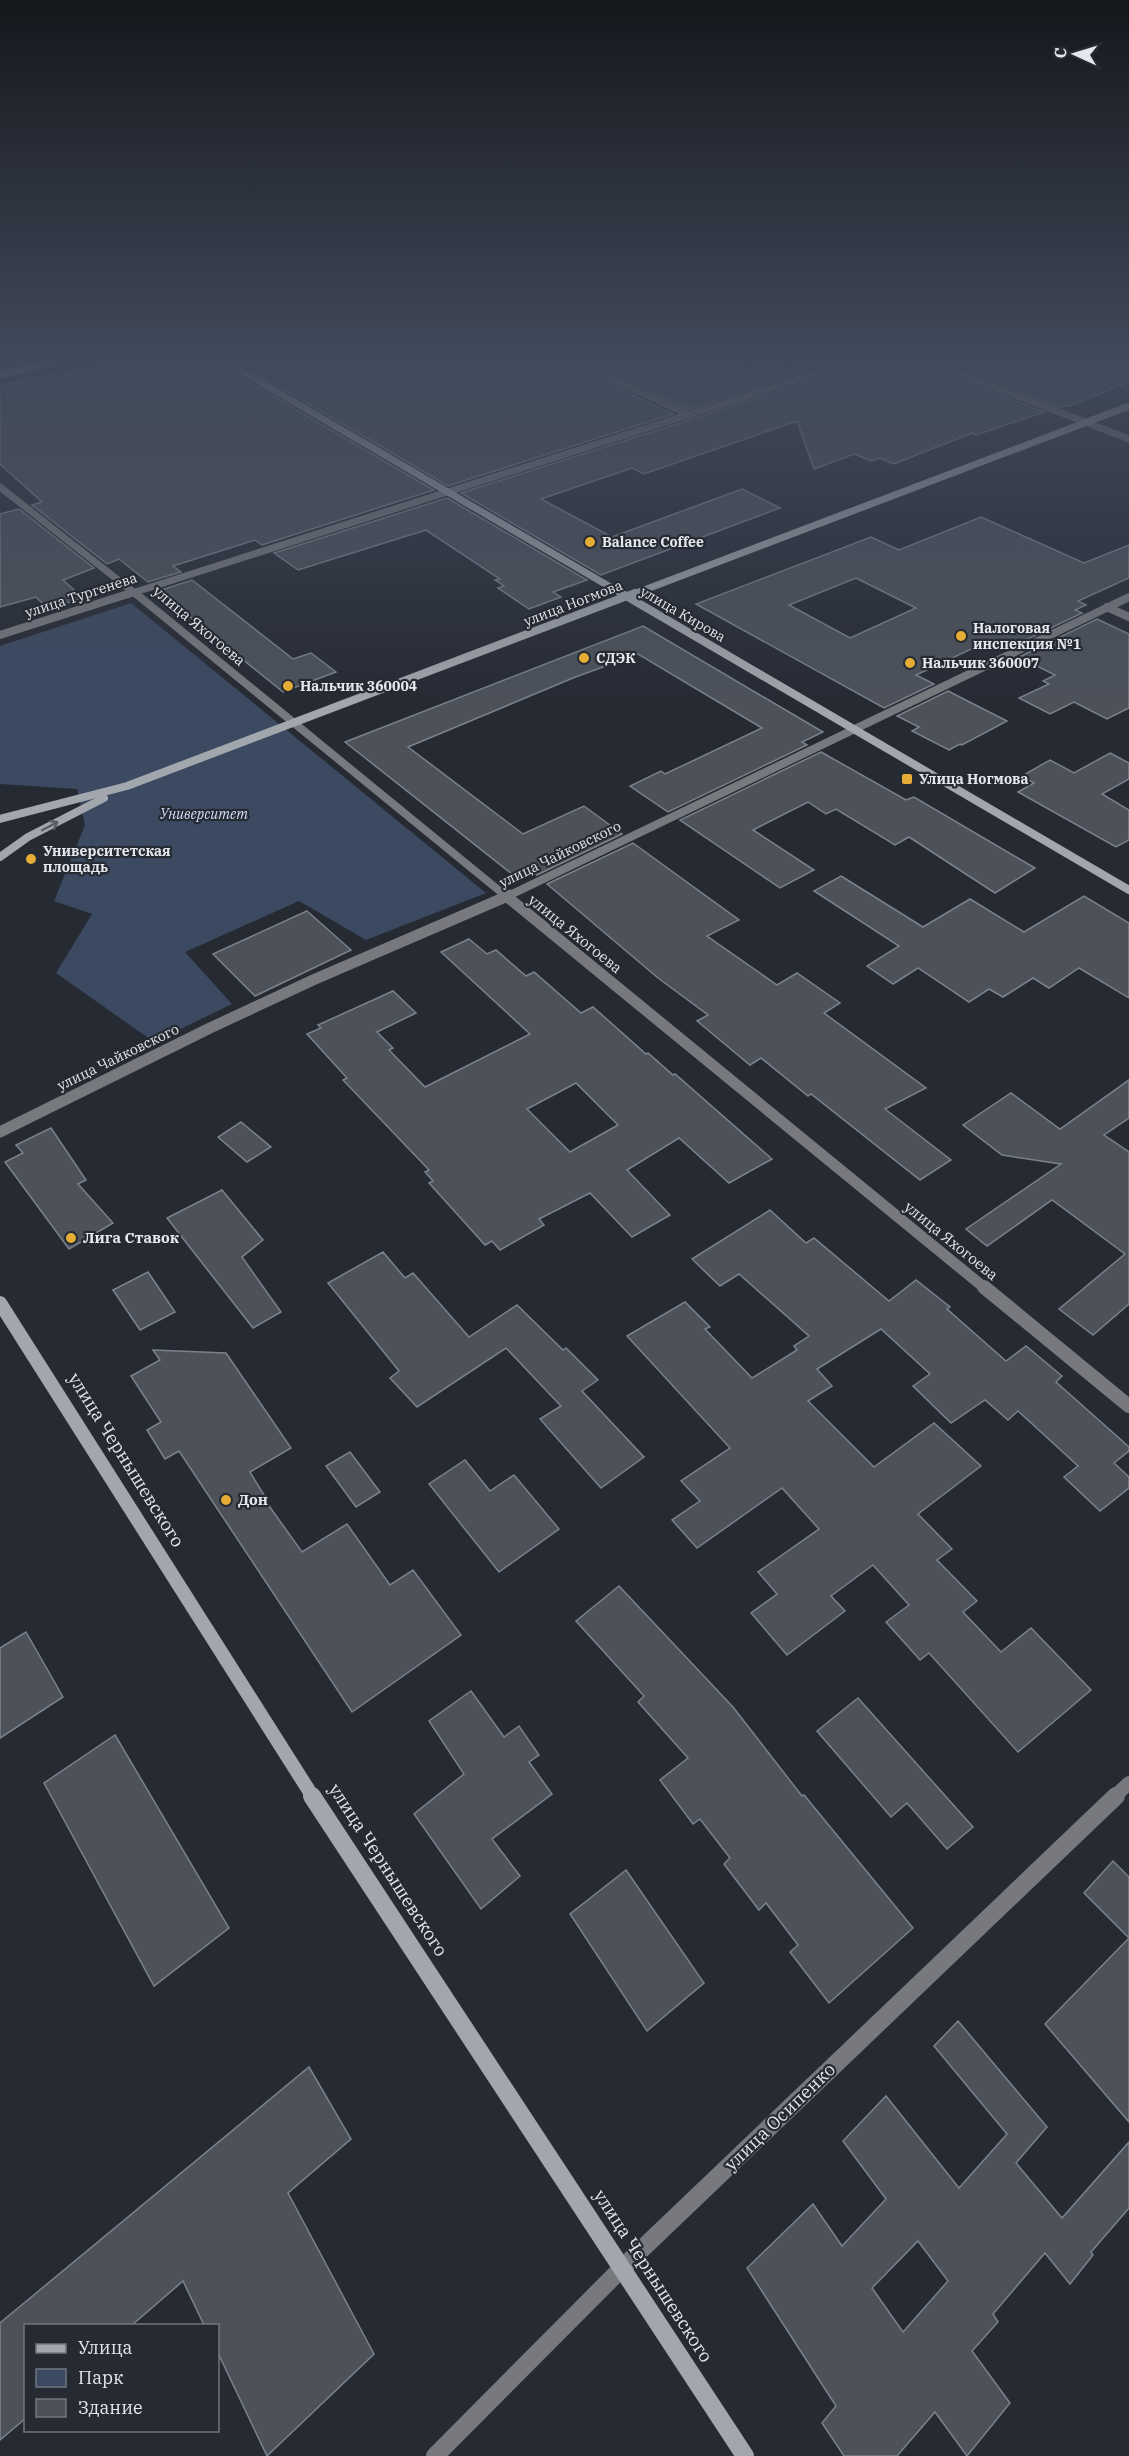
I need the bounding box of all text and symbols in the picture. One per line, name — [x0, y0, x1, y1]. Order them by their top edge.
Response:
north arrow — [1045, 24, 1105, 84]
text: С — [1050, 47, 1070, 59]
place label: Balance Coffee — [602, 533, 704, 551]
marker: Balance Coffee — [583, 535, 597, 549]
street label: улица Тургенева — [23, 568, 140, 622]
street label: улица Ногмова — [521, 576, 625, 630]
street label: улица Яхогоева — [149, 581, 250, 670]
street label: улица Кирова — [637, 582, 729, 646]
place label: Налоговая инспекция №1 — [973, 619, 1081, 653]
marker: Налоговая инспекция №1 — [954, 629, 968, 643]
place label: СДЭК — [596, 649, 636, 667]
marker: СДЭК — [577, 651, 591, 665]
place label: Нальчик 360007 — [922, 654, 1039, 672]
marker: Нальчик 360007 — [903, 656, 917, 670]
place label: Нальчик 360004 — [300, 677, 417, 695]
marker: Нальчик 360004 — [281, 679, 295, 693]
place label: Улица Ногмова — [919, 770, 1029, 788]
marker: Улица Ногмова — [900, 772, 914, 786]
park label: Университет — [160, 805, 248, 823]
street label: улица Чайковского — [496, 817, 624, 891]
one-way arrow — [41, 820, 58, 832]
place label: Университетская площадь — [43, 842, 171, 876]
marker: Университетская площадь — [24, 852, 38, 866]
street label: улица Яхогоева — [525, 890, 626, 977]
street label: улица Чайковского — [54, 1020, 182, 1094]
street label: улица Яхогоева — [901, 1197, 1002, 1284]
place label: Лига Ставок — [83, 1228, 179, 1247]
marker: Лига Ставок — [64, 1231, 78, 1245]
street label: улица Чернышевского — [63, 1368, 190, 1551]
place label: Дон — [238, 1490, 268, 1509]
marker: Дон — [219, 1493, 233, 1507]
street label: улица Чернышевского — [324, 1779, 453, 1961]
street label: улица Осипенко — [719, 2058, 840, 2175]
street label: улица Чернышевского — [589, 2185, 718, 2367]
legend — [24, 2324, 219, 2432]
text: Улица — [78, 2336, 133, 2359]
text: Парк — [78, 2366, 124, 2389]
text: Здание — [78, 2396, 143, 2419]

